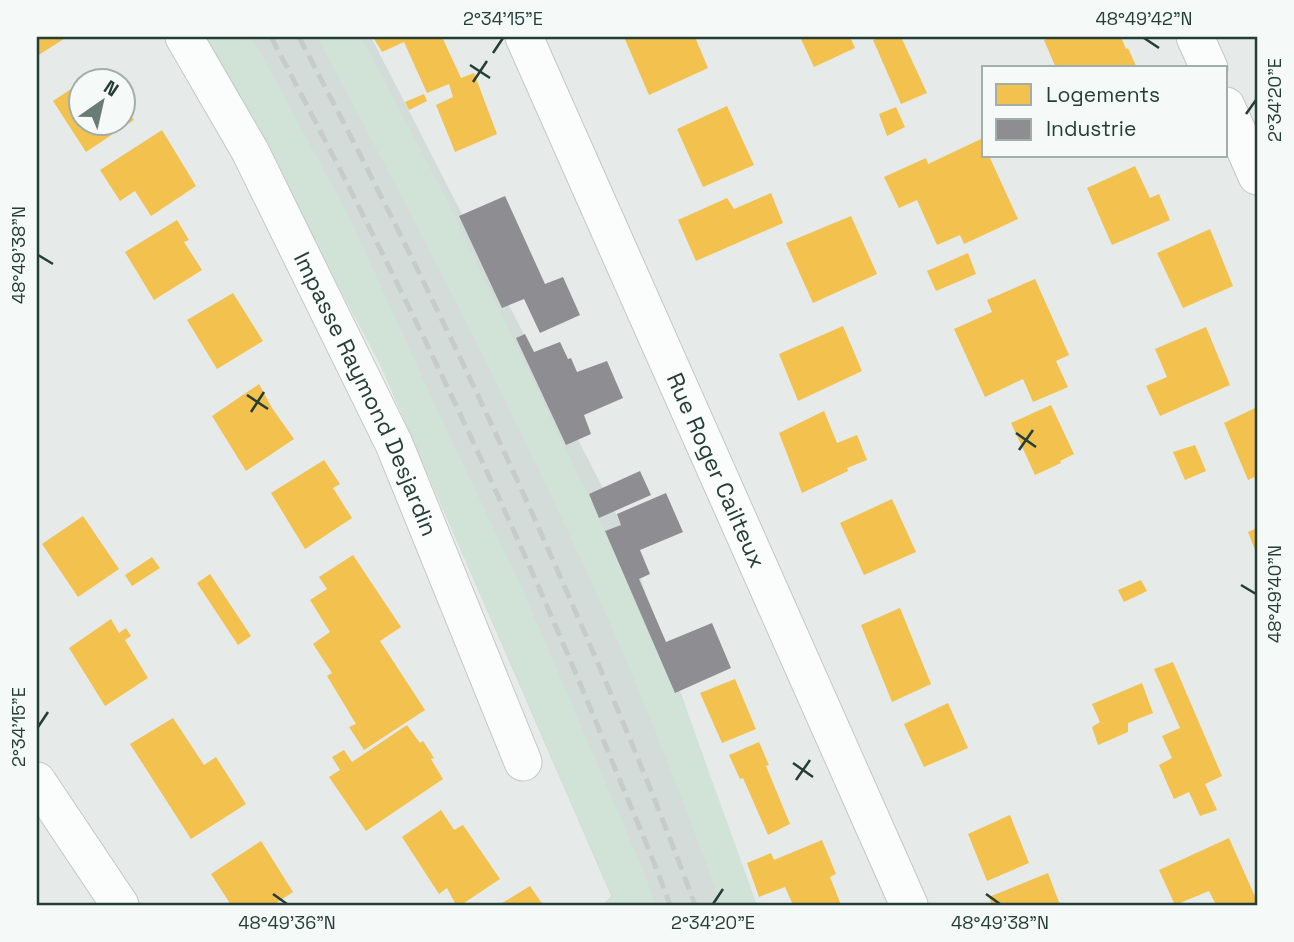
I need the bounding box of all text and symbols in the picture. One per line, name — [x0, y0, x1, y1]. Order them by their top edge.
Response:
text: 2°34'15"E — [463, 7, 543, 30]
text: 48°49'42"N — [1095, 7, 1193, 30]
text: 2°34'20"E — [1263, 58, 1286, 142]
north arrow — [66, 66, 136, 136]
legend — [982, 66, 1228, 158]
text: N — [99, 74, 123, 102]
text: Logements — [1046, 81, 1160, 108]
text: Industrie — [1046, 115, 1136, 142]
text: 48°49'38"N — [7, 206, 30, 304]
street label: Impasse Raymond Desjardin — [287, 247, 445, 540]
street label: Rue Roger Cailteux — [660, 368, 773, 573]
text: 48°49'40"N — [1263, 545, 1286, 643]
text: 2°34'15"E — [7, 687, 30, 767]
text: 48°49'36"N — [238, 911, 336, 934]
text: 2°34'20"E — [671, 911, 755, 934]
text: 48°49'38"N — [951, 911, 1049, 934]

